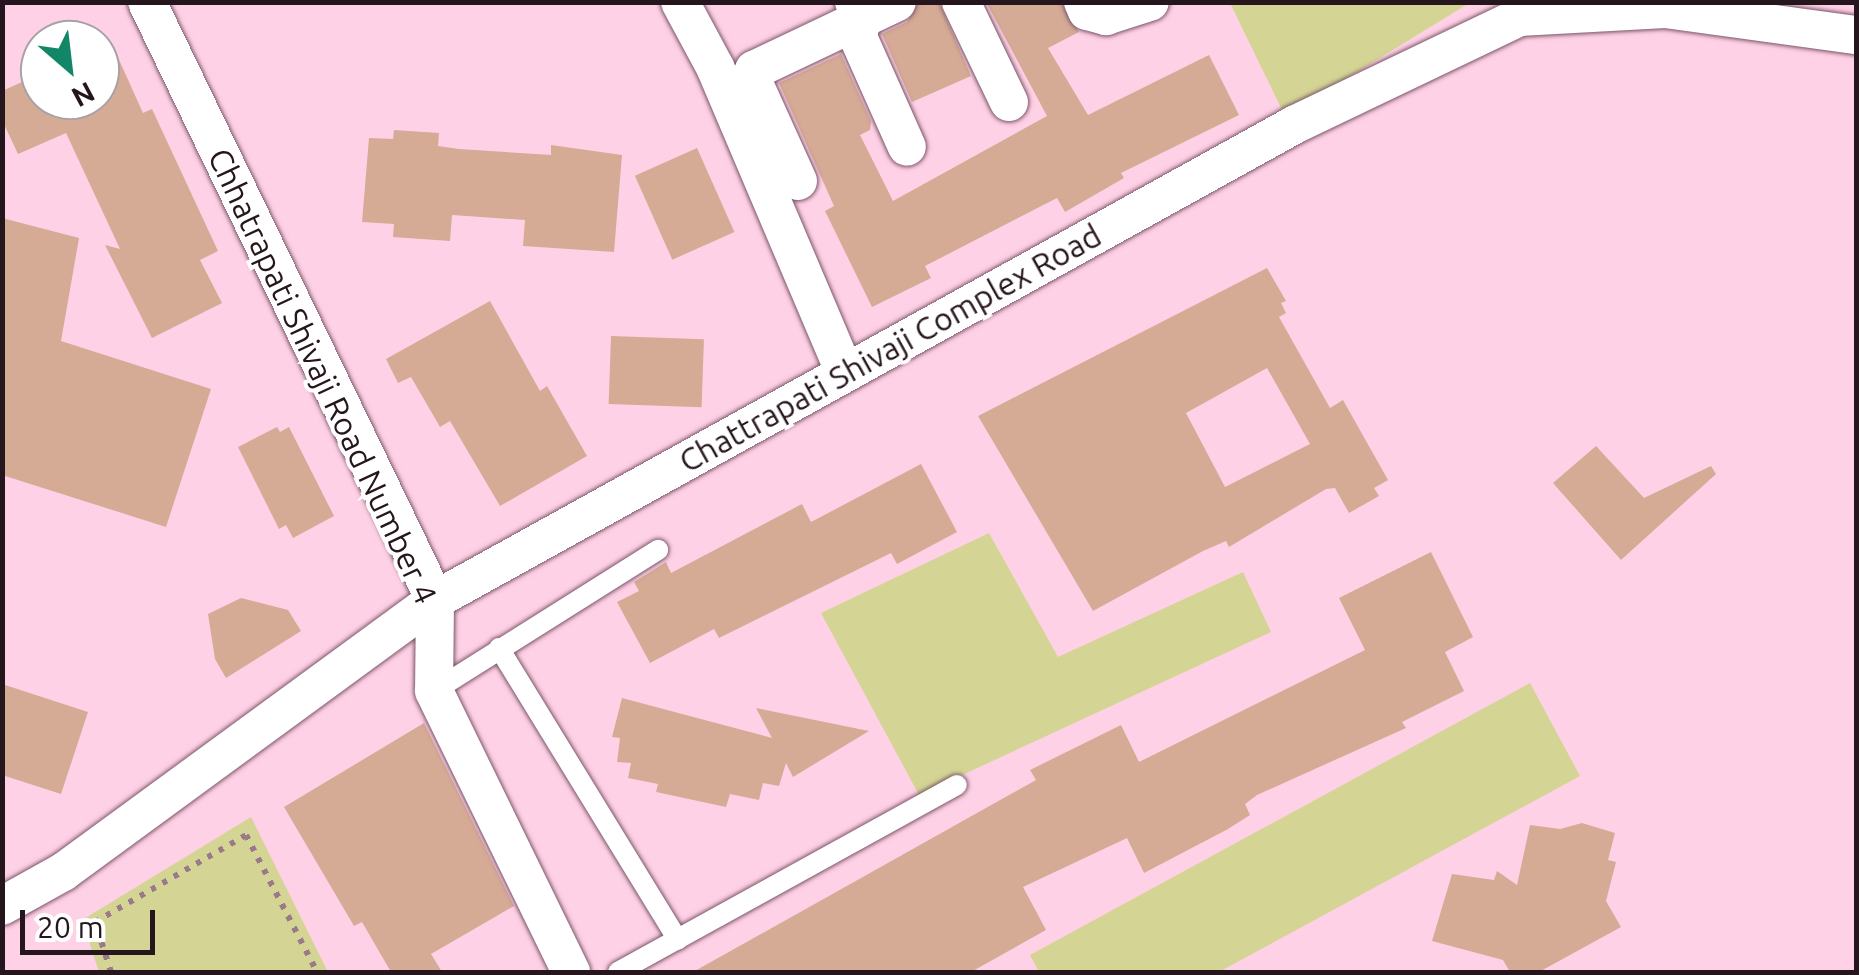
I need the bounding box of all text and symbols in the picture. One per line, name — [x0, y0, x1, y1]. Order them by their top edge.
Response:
north arrow — [20, 20, 120, 120]
text: N — [67, 77, 100, 114]
street label: Chhatrapati Shivaji Road Number 4 — [200, 142, 446, 610]
street label: Chattrapati Shivaji Complex Road — [672, 216, 1108, 480]
scale bar — [25, 890, 160, 952]
text: 20 m — [37, 910, 104, 944]

